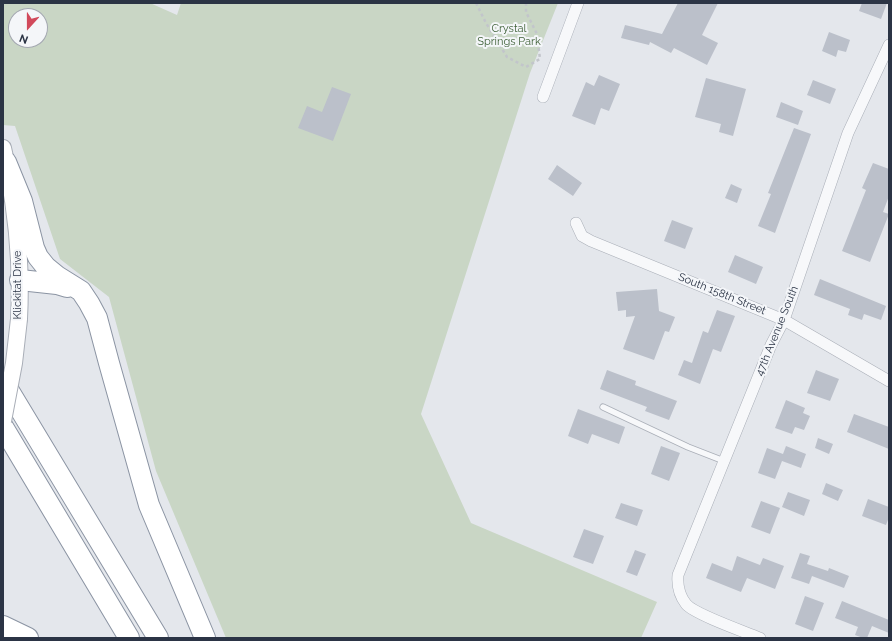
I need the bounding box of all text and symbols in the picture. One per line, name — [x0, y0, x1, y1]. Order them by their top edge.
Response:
north arrow — [8, 8, 48, 48]
park label: Crystal Springs Park — [477, 22, 541, 48]
text: N — [18, 31, 30, 46]
street label: Klickitat Drive — [11, 250, 25, 320]
street label: South 158th Street — [676, 270, 768, 318]
street label: 47th Avenue South — [753, 284, 801, 378]

